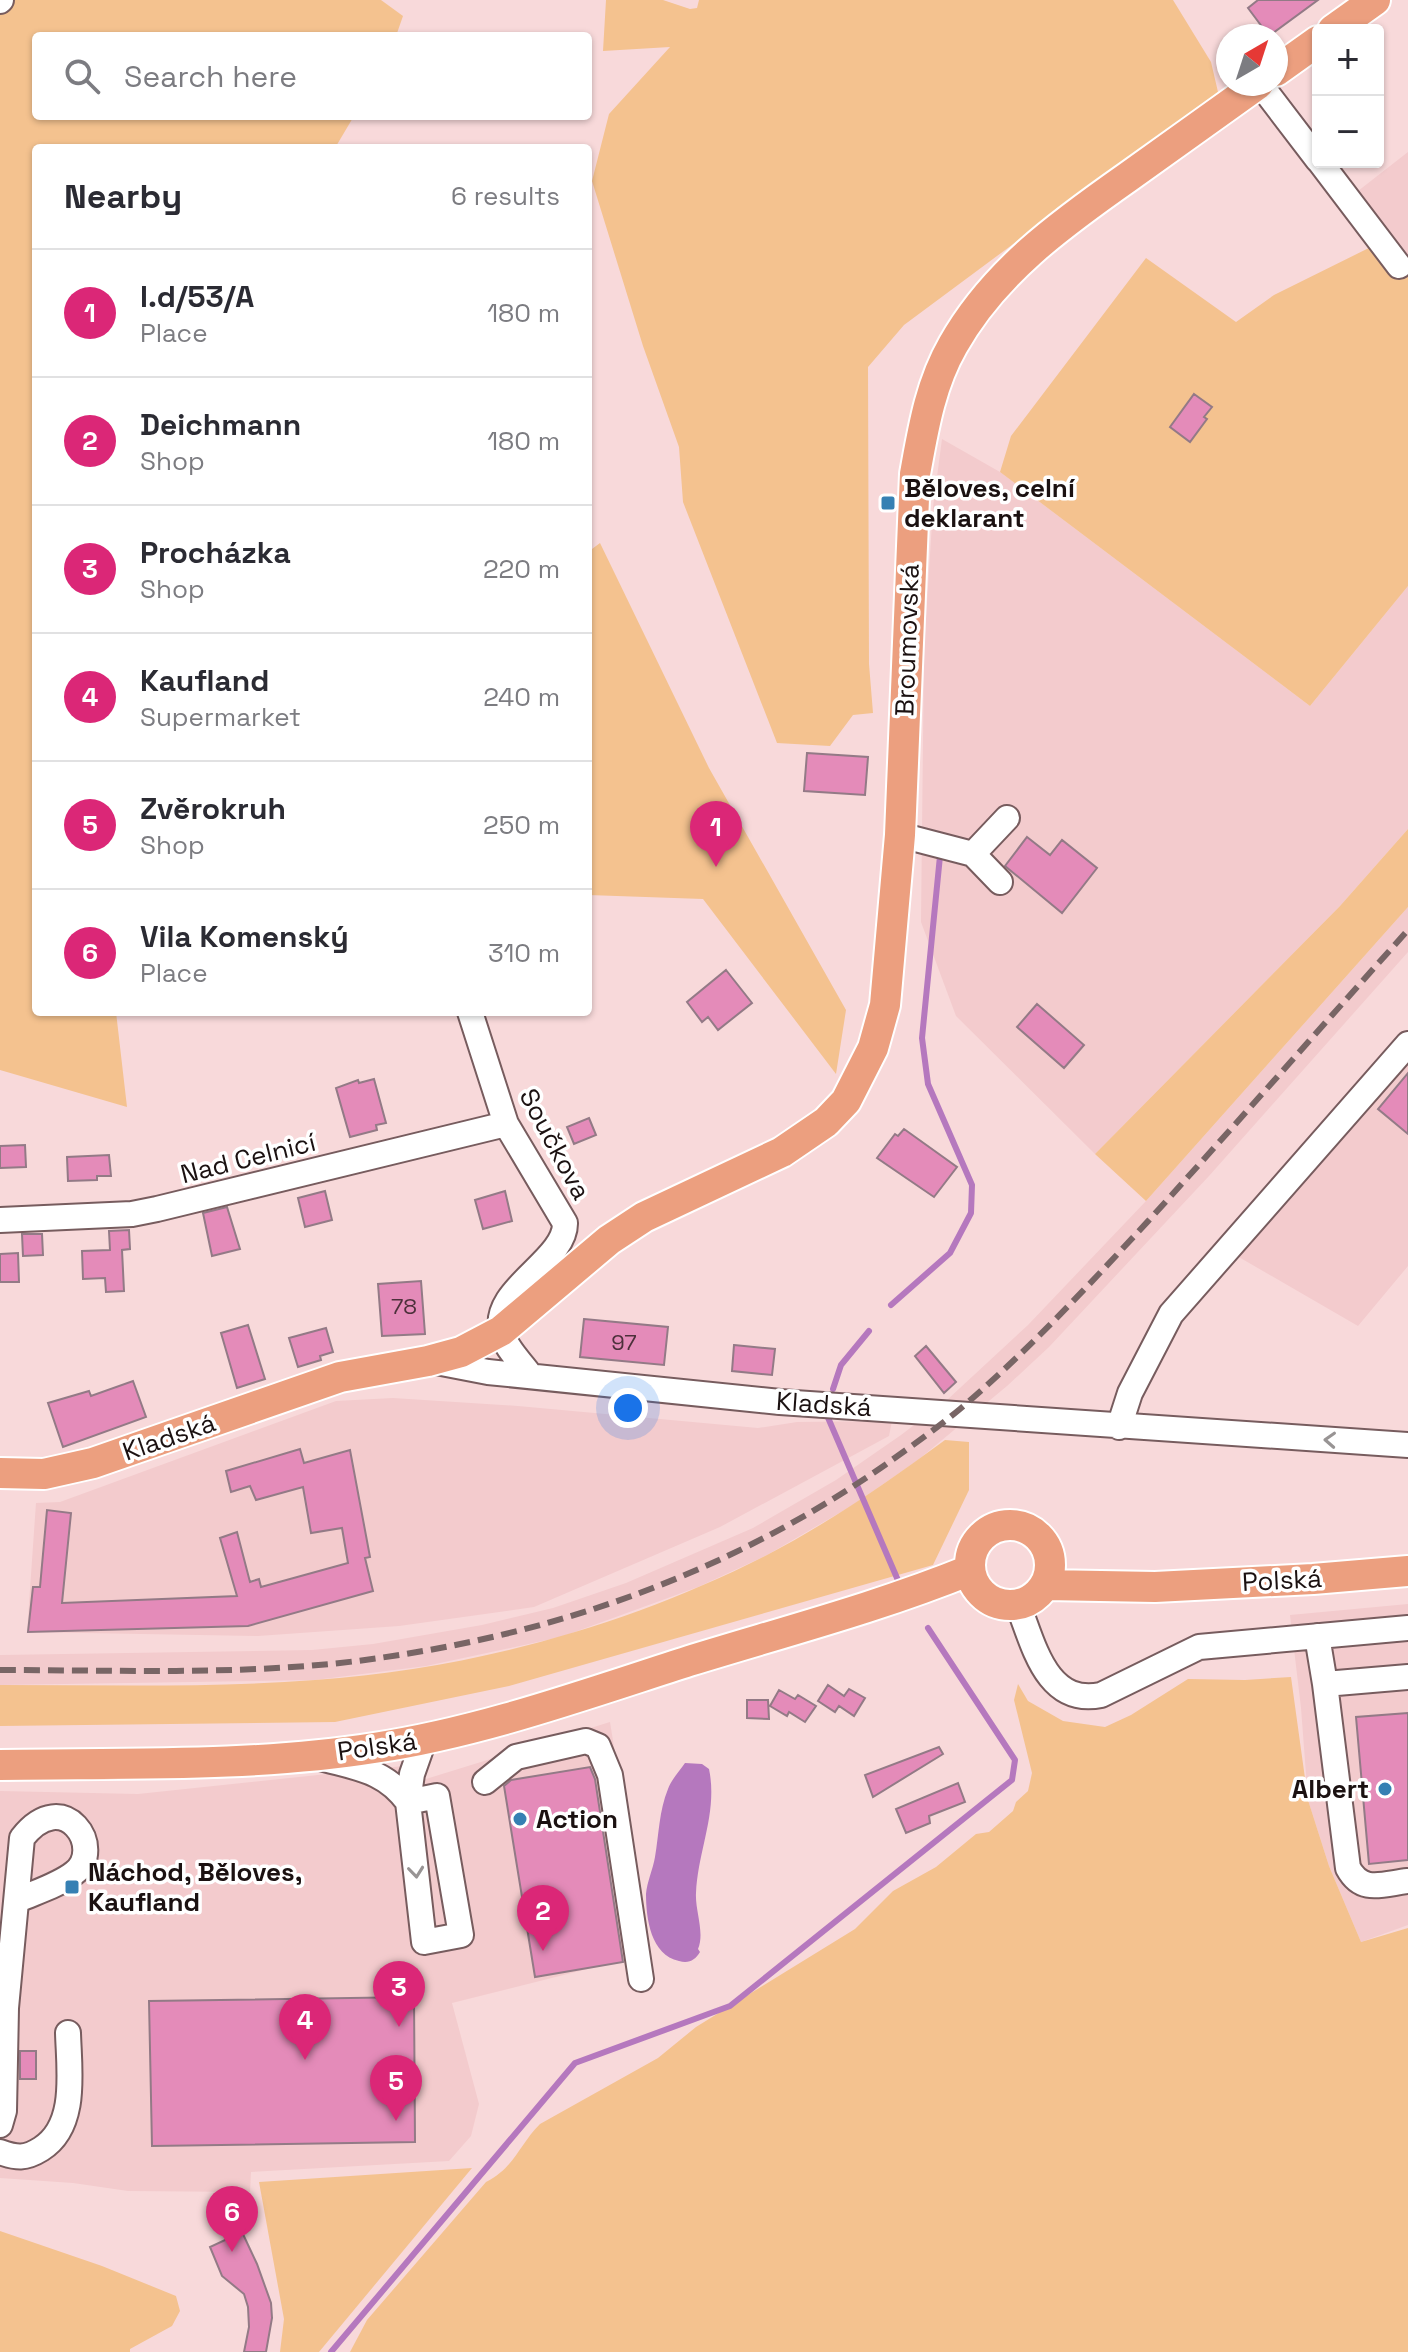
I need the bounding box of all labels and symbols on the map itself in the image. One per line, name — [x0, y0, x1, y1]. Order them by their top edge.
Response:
north arrow — [1216, 24, 1288, 96]
place label: Běloves, celní deklarant — [904, 471, 1076, 535]
marker: Běloves, celní deklarant — [879, 494, 897, 512]
street label: Broumovská — [887, 563, 927, 717]
pin: 1 — [690, 801, 742, 867]
street label: Součkova — [512, 1083, 598, 1205]
street label: Nad Celnicí — [177, 1125, 320, 1191]
house number: 78 — [391, 1292, 417, 1320]
house number: 97 — [611, 1328, 637, 1356]
street label: Kladská — [775, 1384, 873, 1424]
your location — [608, 1388, 648, 1428]
street label: Kladská — [118, 1405, 220, 1469]
one-way arrow — [1323, 1432, 1336, 1449]
street label: Polská — [1241, 1561, 1323, 1599]
street label: Polská — [335, 1724, 419, 1768]
place label: Albert — [1292, 1772, 1369, 1806]
marker: Albert — [1376, 1780, 1394, 1798]
place label: Action — [536, 1802, 618, 1836]
marker: Action — [511, 1810, 529, 1828]
place label: Náchod, Běloves, Kaufland — [88, 1855, 302, 1919]
one-way arrow — [407, 1866, 424, 1879]
marker: Náchod, Běloves, Kaufland — [63, 1878, 81, 1896]
pin: 2 — [517, 1885, 569, 1951]
pin: 3 — [373, 1961, 425, 2027]
pin: 4 — [279, 1994, 331, 2060]
pin: 5 — [370, 2055, 422, 2121]
pin: 6 — [206, 2186, 258, 2252]

